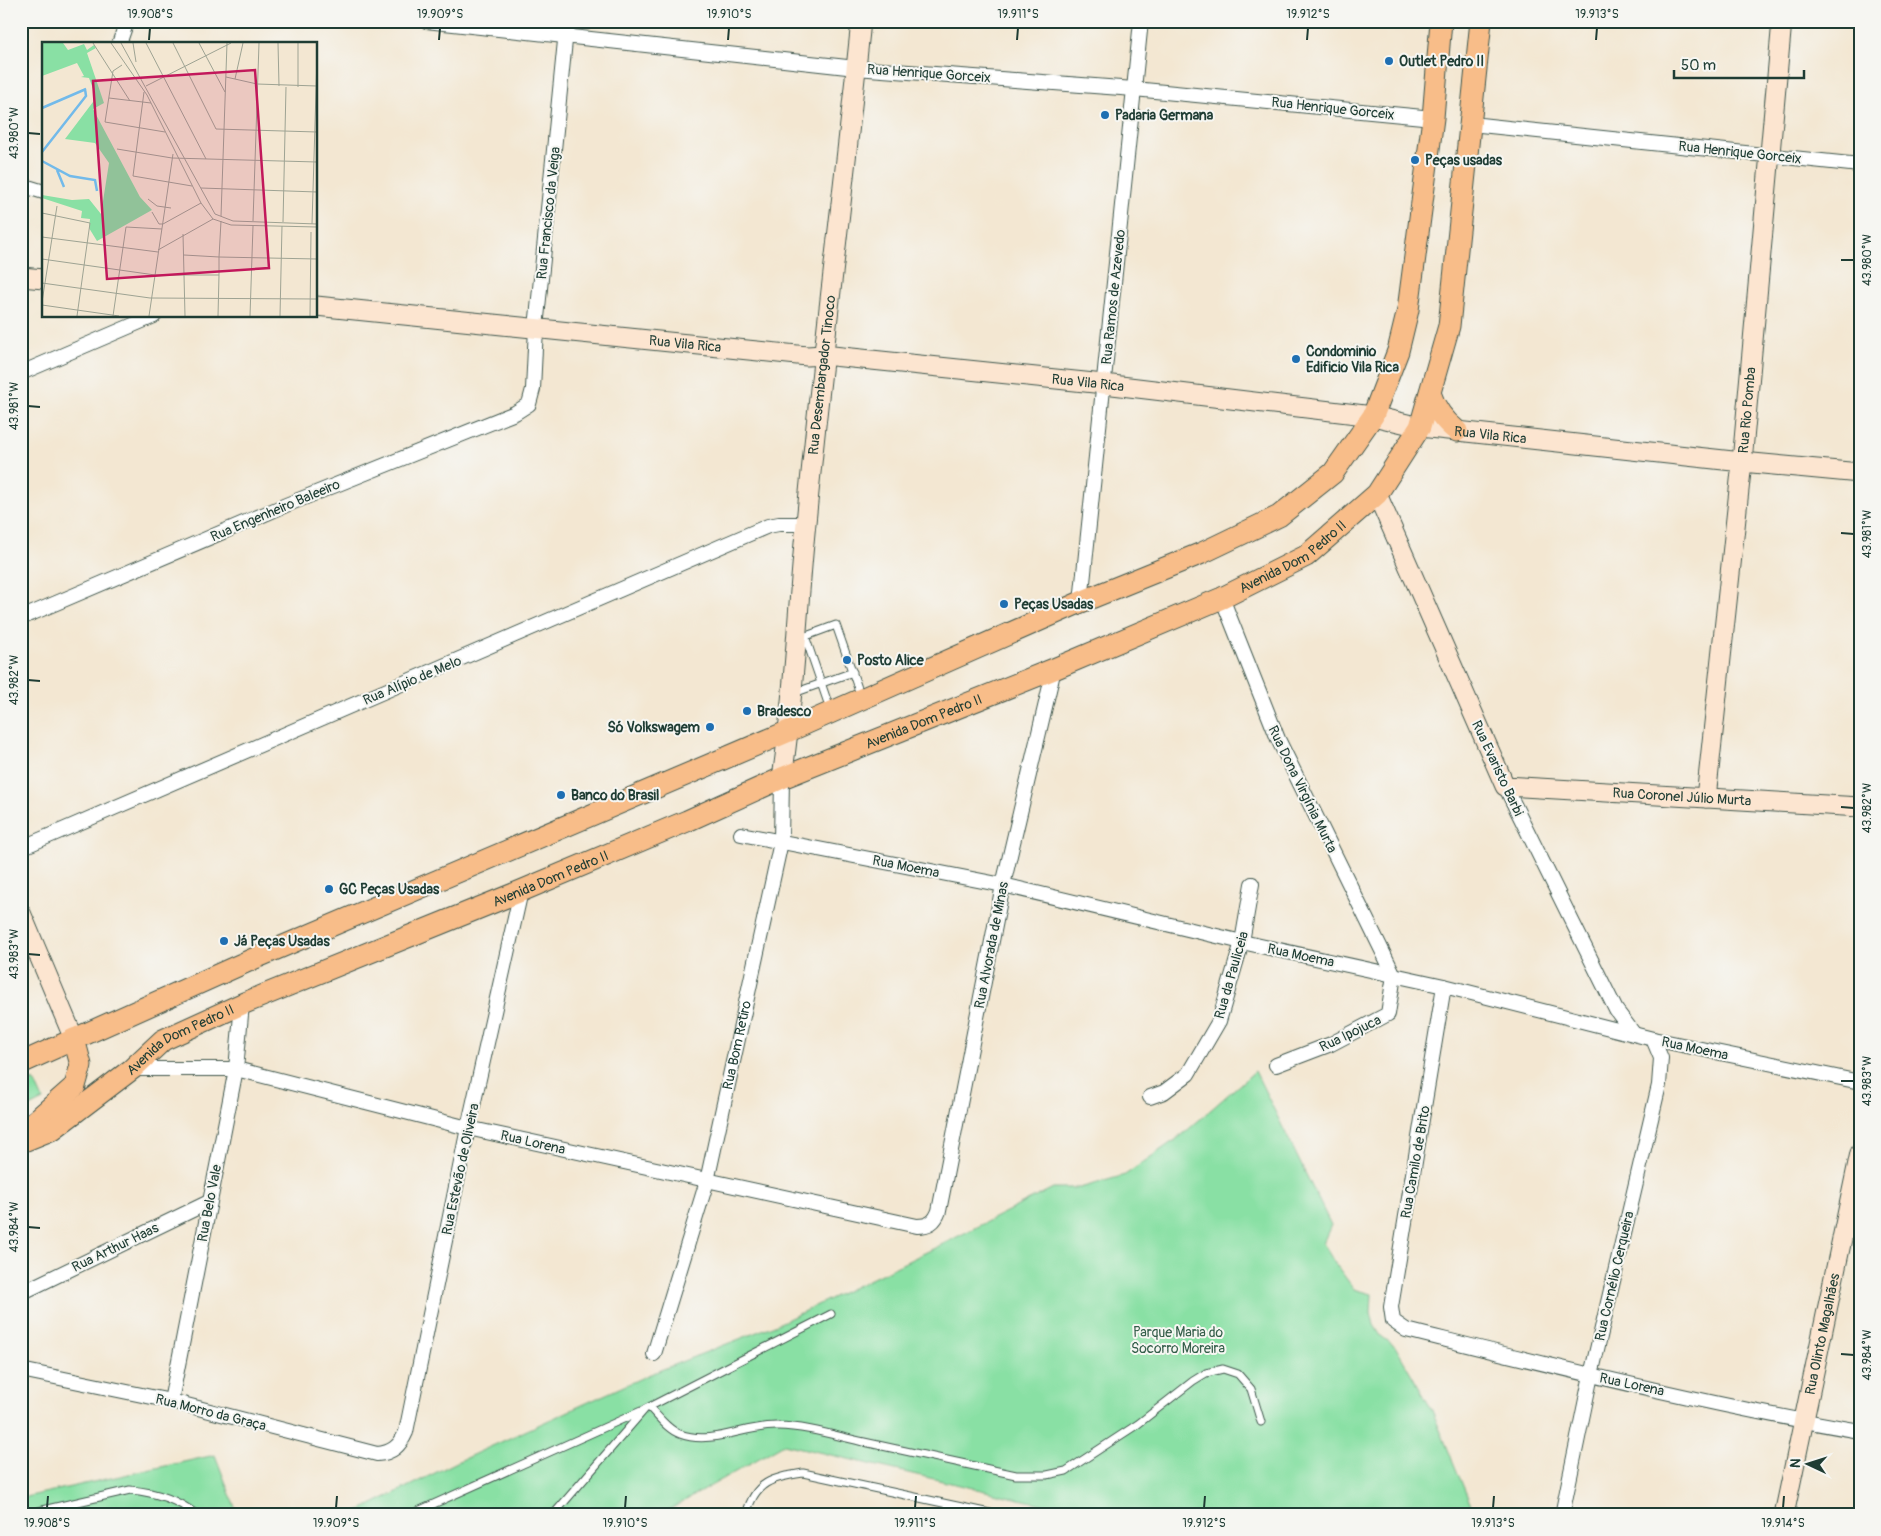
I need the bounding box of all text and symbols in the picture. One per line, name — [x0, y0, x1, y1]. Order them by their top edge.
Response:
text: 19.908°S — [127, 7, 173, 22]
text: 19.909°S — [417, 7, 463, 22]
text: 19.910°S — [707, 7, 751, 22]
text: 19.911°S — [997, 7, 1039, 22]
text: 19.912°S — [1286, 7, 1330, 22]
text: 19.913°S — [1575, 7, 1619, 22]
inset map — [42, 42, 318, 318]
scale bar — [1674, 48, 1804, 80]
place label: Outlet Pedro II — [1399, 53, 1484, 70]
marker: Outlet Pedro II — [1383, 55, 1395, 67]
text: 50 m — [1681, 56, 1716, 75]
street label: Rua Henrique Gorceix — [867, 61, 991, 86]
street label: Rua Henrique Gorceix — [1270, 94, 1395, 123]
text: 43.980°W — [7, 107, 22, 159]
place label: Padaria Germana — [1115, 107, 1214, 124]
marker: Padaria Germana — [1099, 109, 1111, 121]
street label: Rua Henrique Gorceix — [1677, 138, 1802, 167]
street label: Rua Francisco da Veiga — [533, 146, 564, 280]
place label: Peças usadas — [1425, 152, 1503, 169]
marker: Peças usadas — [1409, 154, 1421, 166]
street label: Rua Ramos de Azevedo — [1098, 228, 1129, 366]
text: 43.980°W — [1860, 234, 1875, 286]
street label: Rua Desembargador Tinoco — [805, 294, 839, 456]
street label: Rua Vila Rica — [648, 332, 722, 356]
place label: Condominio Edificio Vila Rica — [1306, 343, 1399, 376]
marker: Condominio Edificio Vila Rica — [1290, 353, 1302, 365]
street label: Rua Rio Pomba — [1735, 366, 1760, 454]
street label: Rua Vila Rica — [1051, 371, 1125, 395]
text: 43.981°W — [7, 382, 22, 430]
street label: Rua Vila Rica — [1453, 423, 1527, 448]
street label: Rua Engenheiro Baleeiro — [208, 475, 343, 545]
text: 43.981°W — [1860, 510, 1875, 558]
street label: Avenida Dom Pedro II — [1236, 517, 1350, 597]
place label: Peças Usadas — [1014, 596, 1094, 613]
marker: Peças Usadas — [998, 598, 1010, 610]
street label: Rua Alípio de Melo — [360, 652, 464, 709]
place label: Posto Alice — [857, 652, 925, 669]
marker: Posto Alice — [841, 654, 853, 666]
text: 43.982°W — [7, 655, 22, 705]
street label: Avenida Dom Pedro II — [863, 691, 985, 753]
place label: Bradesco — [757, 703, 812, 720]
marker: Bradesco — [741, 705, 753, 717]
street label: Rua Evaristo Barbi — [1468, 718, 1527, 819]
place label: Só Volkswagem — [608, 719, 701, 736]
marker: Só Volkswagem — [704, 721, 716, 733]
street label: Rua Dona Virgínia Murta — [1264, 723, 1341, 856]
text: 43.982°W — [1860, 783, 1875, 833]
street label: Rua Coronel Júlio Murta — [1612, 784, 1752, 810]
place label: Banco do Brasil — [571, 787, 659, 804]
marker: Banco do Brasil — [555, 789, 567, 801]
street label: Avenida Dom Pedro II — [490, 847, 611, 911]
street label: Rua Moema — [871, 852, 941, 881]
street label: Rua Alvorada de Minas — [971, 879, 1012, 1010]
place label: GC Peças Usadas — [339, 881, 440, 898]
marker: GC Peças Usadas — [323, 883, 335, 895]
text: 43.983°W — [7, 929, 22, 979]
street label: Rua da Pauliceia — [1211, 929, 1252, 1021]
place label: Já Peças Usadas — [234, 933, 330, 950]
marker: Já Peças Usadas — [218, 935, 230, 947]
street label: Rua Moema — [1266, 940, 1336, 971]
street label: Rua Bom Retiro — [719, 999, 755, 1091]
street label: Avenida Dom Pedro II — [123, 1001, 237, 1079]
street label: Rua Ipojuca — [1317, 1011, 1384, 1056]
street label: Rua Moema — [1660, 1033, 1730, 1064]
text: 43.983°W — [1860, 1056, 1875, 1106]
street label: Rua Estevão de Oliveira — [438, 1102, 483, 1236]
street label: Rua Camilo de Brito — [1397, 1104, 1434, 1220]
street label: Rua Lorena — [499, 1127, 567, 1158]
street label: Rua Belo Vale — [194, 1163, 225, 1243]
text: 43.984°W — [7, 1202, 22, 1252]
street label: Rua Cornélio Cerqueira — [1591, 1210, 1638, 1343]
street label: Rua Arthur Haas — [69, 1219, 162, 1276]
street label: Rua Olinto Magalhães — [1801, 1271, 1844, 1396]
park label: Parque Maria do Socorro Moreira — [1131, 1324, 1225, 1357]
text: 43.984°W — [1860, 1330, 1875, 1380]
street label: Rua Lorena — [1598, 1369, 1666, 1400]
street label: Rua Morro da Graça — [154, 1391, 268, 1434]
north arrow — [1784, 1438, 1834, 1488]
text: N — [1787, 1458, 1804, 1468]
text: 19.908°S — [24, 1516, 70, 1531]
text: 19.909°S — [313, 1516, 359, 1531]
text: 19.910°S — [603, 1516, 647, 1531]
text: 19.911°S — [894, 1516, 936, 1531]
text: 19.912°S — [1182, 1516, 1226, 1531]
text: 19.913°S — [1471, 1516, 1515, 1531]
text: 19.914°S — [1761, 1516, 1805, 1531]

